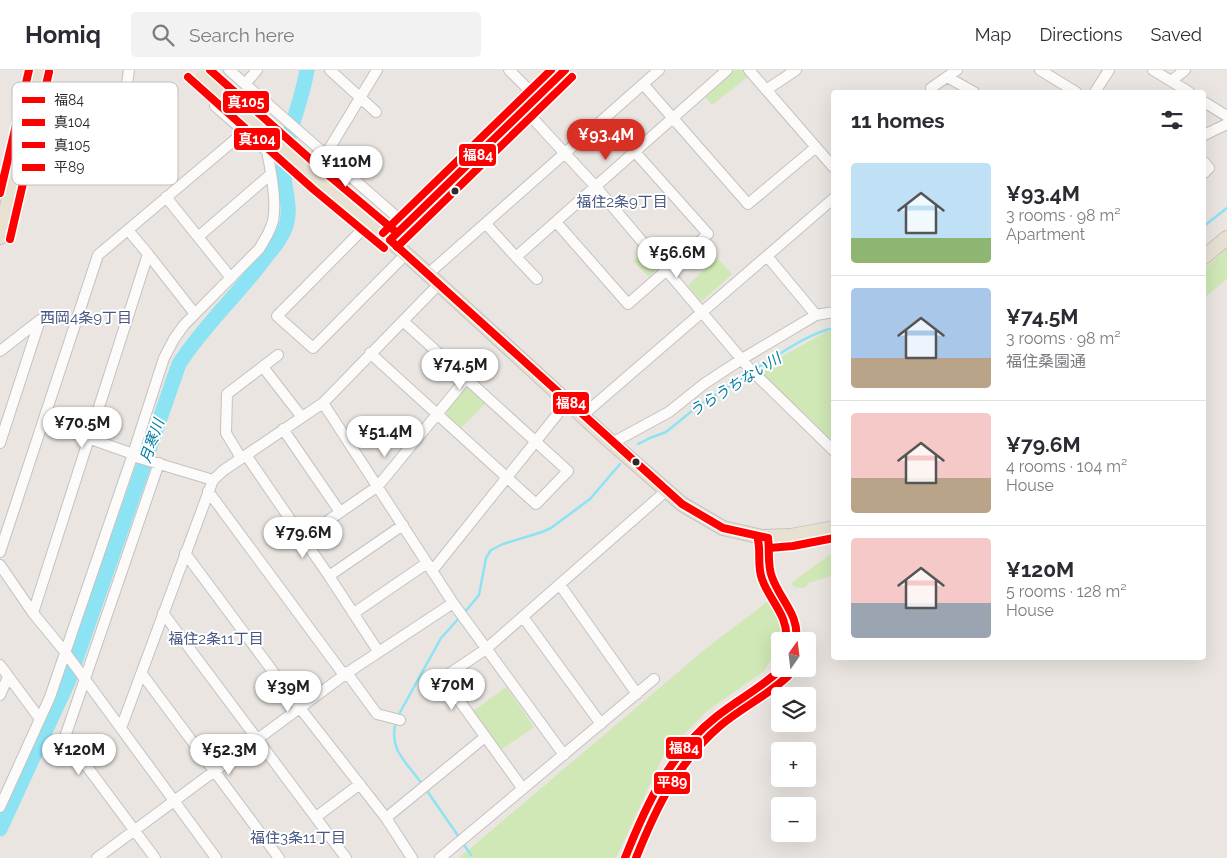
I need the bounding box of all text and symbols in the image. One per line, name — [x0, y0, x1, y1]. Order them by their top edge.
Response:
search box — [131, 12, 481, 57]
text: Homiq — [25, 20, 101, 49]
icon: search — [149, 21, 177, 49]
text: Search here — [189, 24, 294, 46]
text: Map — [975, 24, 1011, 45]
text: Directions — [1039, 24, 1123, 45]
text: Saved — [1151, 24, 1202, 45]
legend — [12, 82, 178, 185]
line badge: 真105 — [222, 90, 270, 114]
text: 福84 — [54, 92, 84, 108]
text: 真105 — [227, 94, 265, 110]
icon: filters — [1158, 106, 1186, 134]
text: 11 homes — [851, 108, 945, 133]
text: 真104 — [54, 114, 91, 130]
pin: ¥93.4M — [565, 118, 647, 161]
text: ¥93.4M — [578, 125, 634, 144]
line badge: 真104 — [233, 127, 281, 151]
text: 真104 — [238, 131, 276, 147]
text: 真105 — [54, 137, 91, 153]
line badge: 福84 — [458, 143, 497, 167]
pin: ¥110M — [311, 146, 381, 188]
text: 福84 — [463, 147, 493, 163]
text: ¥110M — [321, 152, 371, 171]
text: 平89 — [54, 159, 85, 175]
text: ¥93.4M — [1006, 181, 1080, 206]
icon: home — [891, 183, 951, 243]
unlabelled marker — [450, 186, 460, 196]
district label: 福住2条9丁目 — [576, 193, 668, 211]
text: 3 rooms · 98 m² — [1006, 206, 1121, 225]
text: Apartment — [1006, 225, 1085, 244]
pin: ¥56.6M — [636, 236, 718, 279]
text: ¥56.6M — [648, 243, 706, 262]
text: ¥74.5M — [1006, 304, 1078, 329]
icon: home — [891, 308, 951, 368]
district label: 西岡4条9丁目 — [40, 309, 132, 327]
text: 3 rooms · 98 m² — [1006, 329, 1121, 348]
pin: ¥74.5M — [419, 348, 501, 391]
water label: うらうちない川 — [686, 348, 786, 420]
text: 福住桑園通 — [1006, 352, 1086, 371]
text: ¥74.5M — [432, 355, 488, 374]
line badge: 福84 — [552, 391, 590, 415]
text: 福84 — [556, 395, 586, 411]
pin: ¥70.5M — [41, 406, 123, 449]
text: ¥70.5M — [54, 413, 110, 432]
water label: 月寒川 — [136, 415, 168, 465]
pin: ¥51.4M — [344, 416, 426, 458]
text: ¥51.4M — [358, 422, 412, 441]
text: ¥79.6M — [1006, 432, 1081, 457]
icon: home — [891, 433, 951, 493]
unlabelled marker — [631, 457, 641, 467]
text: 4 rooms · 104 m² — [1006, 457, 1127, 476]
text: House — [1006, 476, 1054, 495]
pin: ¥79.6M — [262, 516, 344, 559]
text: ¥79.6M — [275, 523, 331, 542]
text: ¥120M — [1006, 557, 1074, 582]
icon: home — [891, 558, 951, 618]
text: 5 rooms · 128 m² — [1006, 582, 1126, 601]
text: House — [1006, 601, 1054, 620]
district label: 福住2条11丁目 — [168, 630, 264, 648]
north arrow — [771, 632, 816, 678]
map controls — [771, 632, 816, 842]
pin: ¥70M — [422, 668, 482, 711]
pin: ¥39M — [258, 670, 318, 713]
text: ¥70M — [430, 675, 474, 694]
text: ¥39M — [266, 677, 310, 696]
button: layers — [771, 687, 816, 732]
pin: ¥120M — [44, 734, 114, 776]
pin: ¥52.3M — [188, 734, 270, 776]
line badge: 福84 — [665, 736, 703, 760]
text: ¥120M — [53, 740, 105, 759]
text: ¥52.3M — [201, 740, 257, 759]
text: 福84 — [669, 740, 699, 756]
button: + — [771, 742, 816, 787]
line badge: 平89 — [653, 771, 691, 795]
text: 平89 — [657, 774, 687, 790]
button: − — [771, 797, 816, 842]
district label: 福住3条11丁目 — [250, 829, 346, 847]

